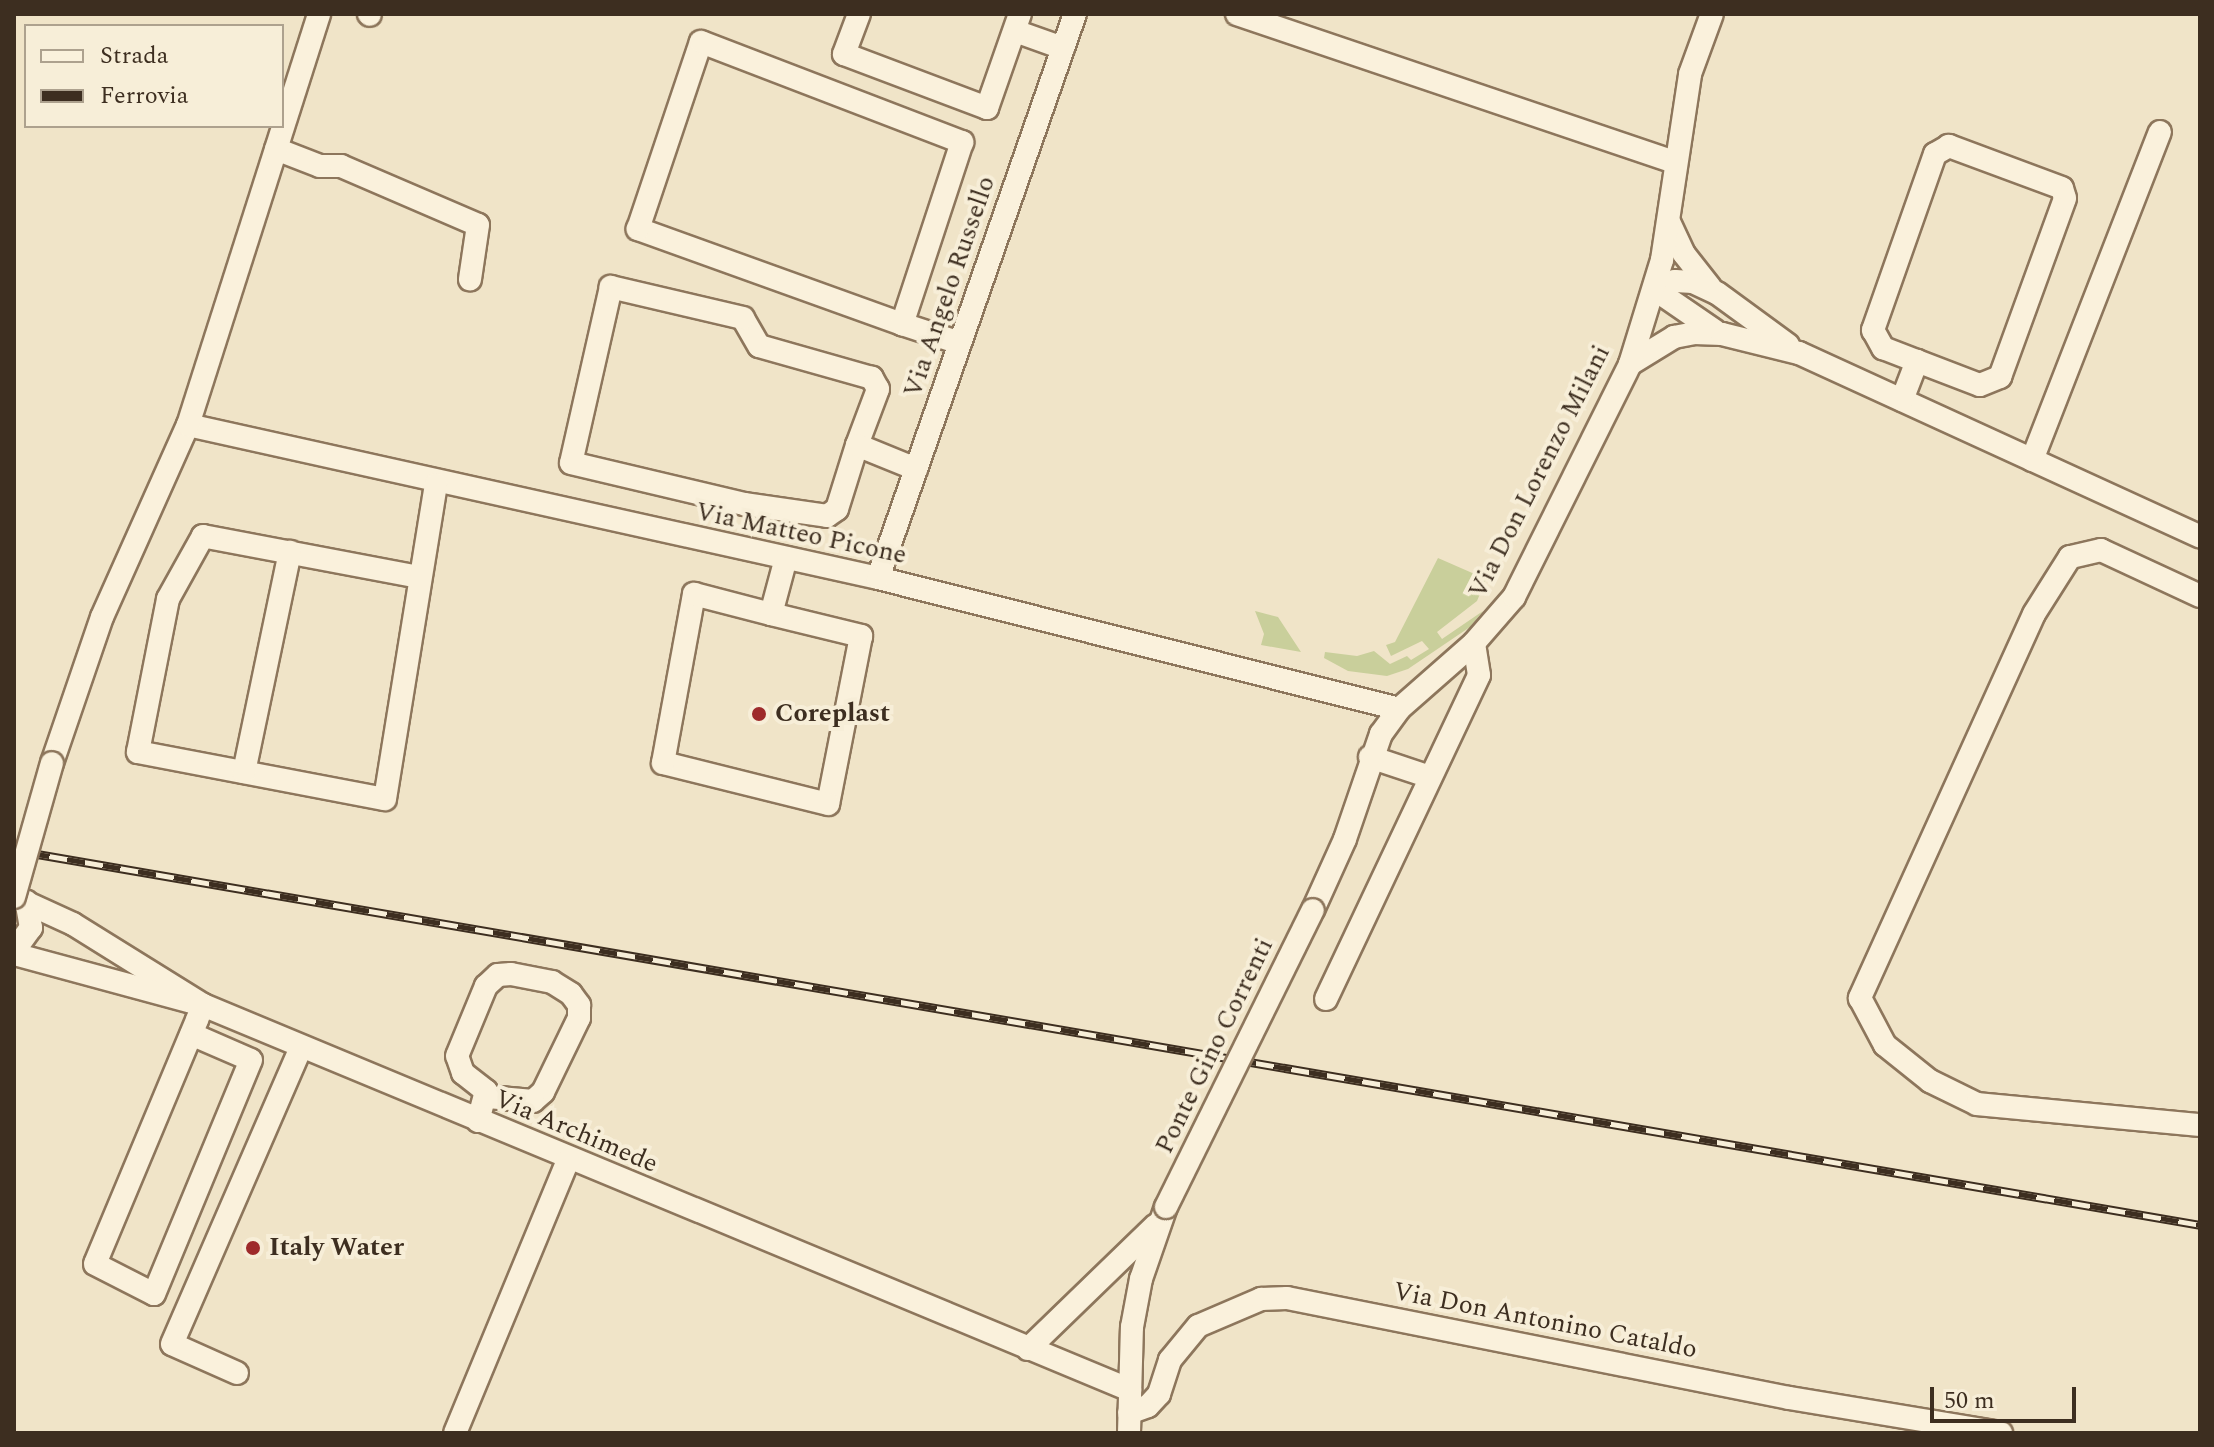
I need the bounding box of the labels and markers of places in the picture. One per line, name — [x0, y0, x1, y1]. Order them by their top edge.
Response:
place label: Coreplast — [775, 698, 890, 730]
marker: Coreplast — [750, 705, 768, 723]
place label: Italy Water — [269, 1232, 404, 1264]
marker: Italy Water — [244, 1239, 262, 1257]

